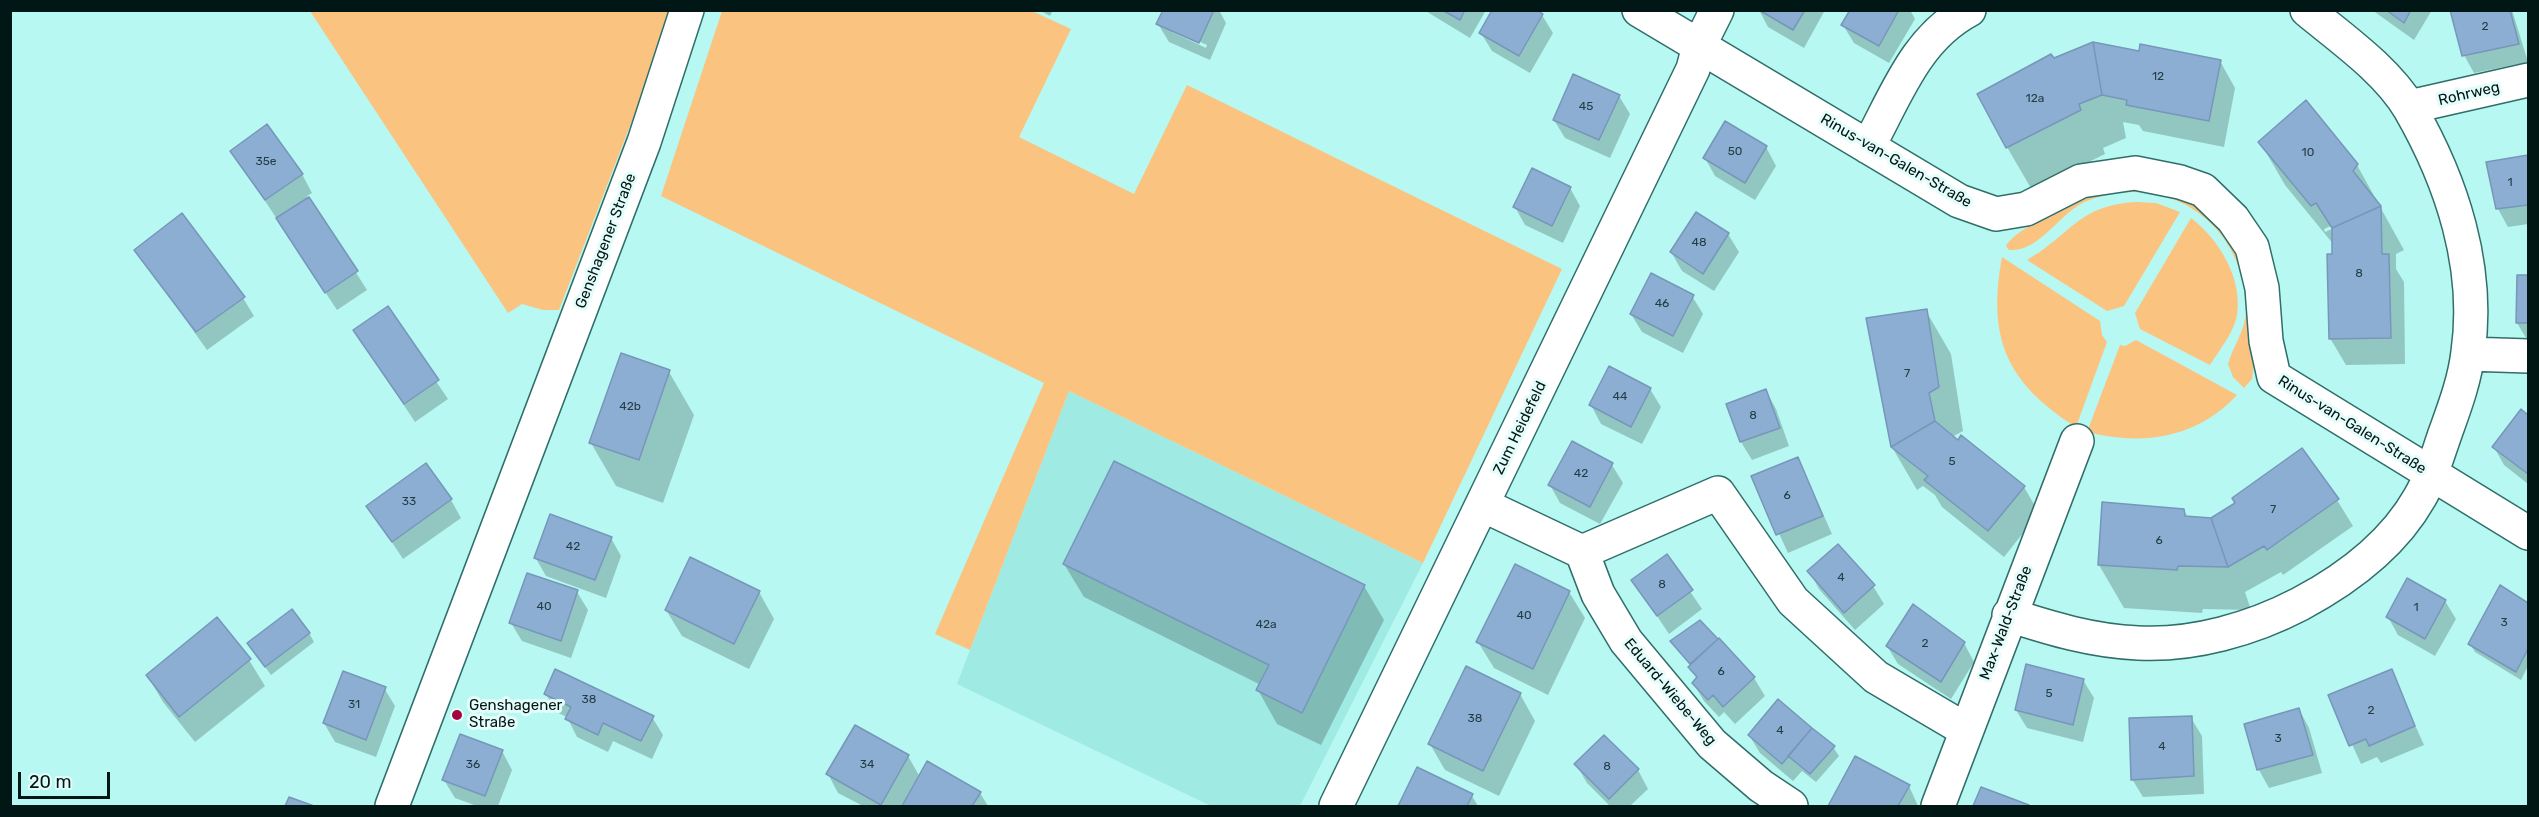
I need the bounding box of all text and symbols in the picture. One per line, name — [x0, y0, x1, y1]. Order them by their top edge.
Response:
house number: 2 — [2481, 20, 2489, 34]
house number: 12 — [2152, 70, 2164, 84]
street label: Rohrweg — [2437, 78, 2501, 110]
house number: 12a — [2026, 92, 2044, 106]
house number: 45 — [1579, 100, 1593, 114]
street label: Rinus-van-Galen-Straße — [1817, 110, 1975, 212]
house number: 50 — [1728, 145, 1742, 159]
house number: 10 — [2302, 146, 2314, 160]
house number: 35e — [255, 155, 277, 169]
street label: Genshagener Straße — [572, 171, 640, 311]
house number: 1 — [2507, 176, 2513, 190]
house number: 48 — [1691, 236, 1707, 250]
house number: 8 — [2355, 267, 2363, 281]
house number: 46 — [1655, 297, 1669, 311]
house number: 7 — [1904, 367, 1910, 381]
street label: Rinus-van-Galen-Straße — [2274, 372, 2430, 478]
street label: Zum Heidefeld — [1490, 378, 1550, 478]
house number: 44 — [1613, 390, 1627, 404]
house number: 42b — [619, 400, 641, 414]
house number: 8 — [1749, 409, 1757, 423]
house number: 5 — [1948, 455, 1956, 469]
house number: 42 — [1574, 467, 1588, 481]
house number: 6 — [1783, 489, 1791, 503]
house number: 33 — [402, 495, 416, 509]
house number: 7 — [2270, 503, 2276, 517]
house number: 6 — [2155, 534, 2163, 548]
house number: 42 — [566, 540, 580, 554]
street label: Max-Wald-Straße — [1976, 563, 2036, 683]
house number: 4 — [1837, 571, 1845, 585]
house number: 8 — [1658, 578, 1666, 592]
house number: 40 — [536, 600, 552, 614]
house number: 1 — [2413, 601, 2419, 615]
house number: 40 — [1516, 609, 1532, 623]
house number: 3 — [2500, 616, 2508, 630]
house number: 42a — [1255, 618, 1277, 632]
street label: Eduard-Wiebe-Weg — [1620, 635, 1720, 749]
house number: 2 — [1921, 637, 1929, 651]
house number: 6 — [1717, 665, 1725, 679]
house number: 5 — [2045, 687, 2053, 701]
house number: 38 — [582, 693, 596, 707]
place label: Genshagener Straße — [469, 697, 562, 732]
house number: 31 — [348, 698, 360, 712]
house number: 2 — [2367, 704, 2375, 718]
marker: Genshagener Straße — [450, 708, 464, 722]
house number: 38 — [1468, 712, 1482, 726]
house number: 4 — [1776, 724, 1784, 738]
house number: 3 — [2274, 732, 2282, 746]
house number: 4 — [2158, 740, 2166, 754]
house number: 36 — [466, 758, 480, 772]
house number: 34 — [860, 758, 874, 772]
scale bar — [21, 760, 112, 798]
house number: 8 — [1603, 760, 1611, 774]
text: 20 m — [29, 771, 71, 793]

